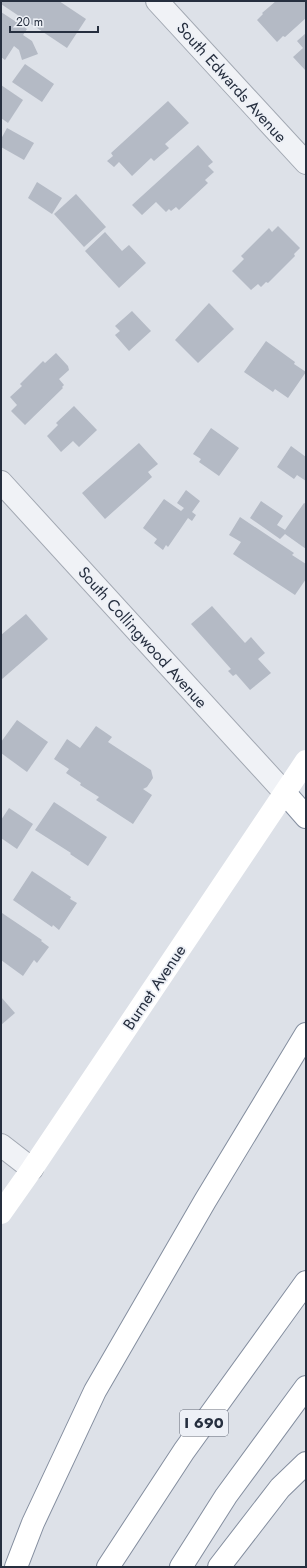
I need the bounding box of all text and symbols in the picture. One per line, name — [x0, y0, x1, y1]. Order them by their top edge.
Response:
scale bar — [10, 8, 98, 34]
text: 20 m — [16, 13, 43, 31]
street label: South Edwards Avenue — [171, 17, 292, 148]
street label: South Collingwood Avenue — [73, 561, 213, 713]
street label: Burnet Avenue — [117, 940, 191, 1034]
road number: I 690 — [180, 1410, 228, 1436]

